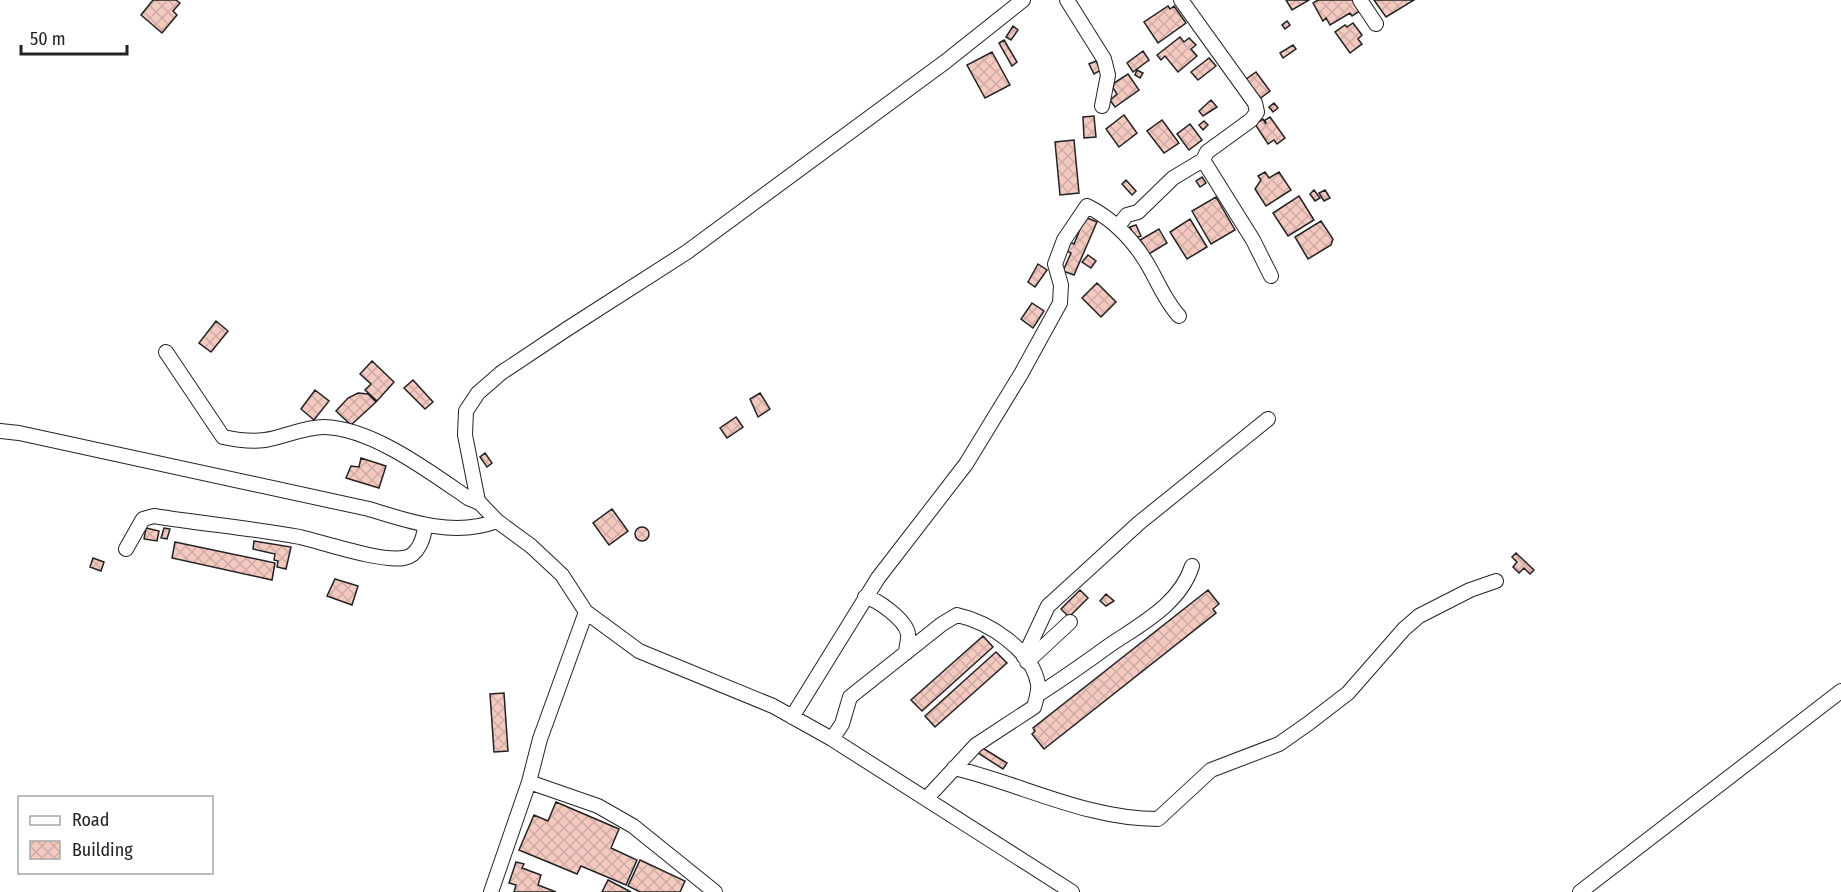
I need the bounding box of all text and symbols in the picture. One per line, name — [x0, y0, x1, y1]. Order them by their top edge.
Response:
scale bar — [21, 18, 128, 56]
text: 50 m — [30, 28, 66, 50]
legend — [18, 796, 213, 874]
text: Road — [72, 809, 109, 831]
text: Building — [72, 839, 133, 861]

